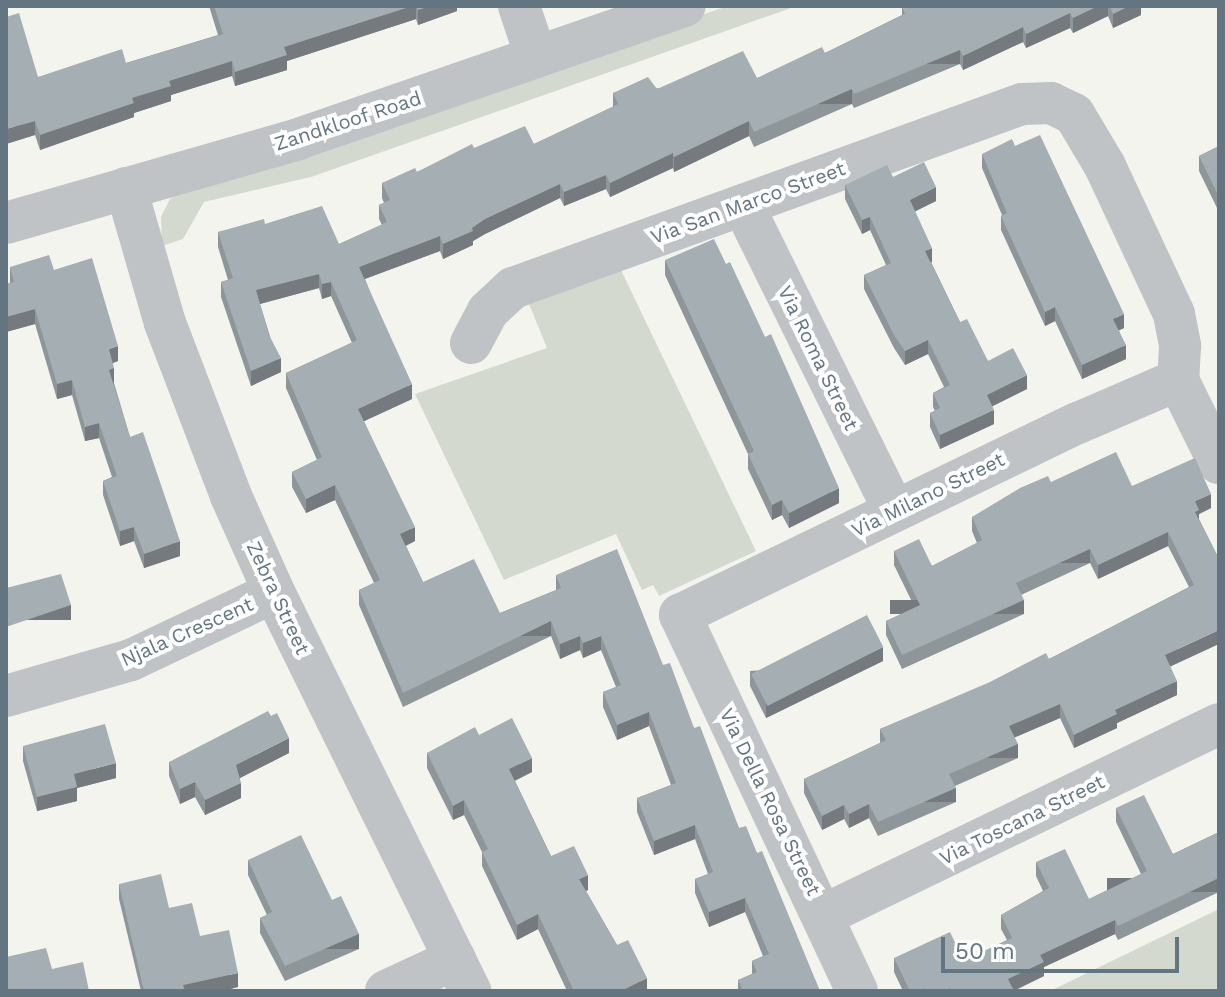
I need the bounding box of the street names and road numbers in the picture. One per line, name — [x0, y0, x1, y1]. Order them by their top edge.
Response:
street label: Zandkloof Road — [271, 86, 425, 156]
street label: Via San Marco Street — [647, 157, 849, 249]
street label: Via Roma Street — [772, 281, 864, 435]
street label: Via Milano Street — [847, 447, 1009, 543]
street label: Zebra Street — [241, 537, 315, 659]
street label: Njala Crescent — [117, 592, 257, 672]
street label: Via Della Rosa Street — [714, 704, 826, 900]
street label: Via Toscana Street — [935, 769, 1109, 871]

